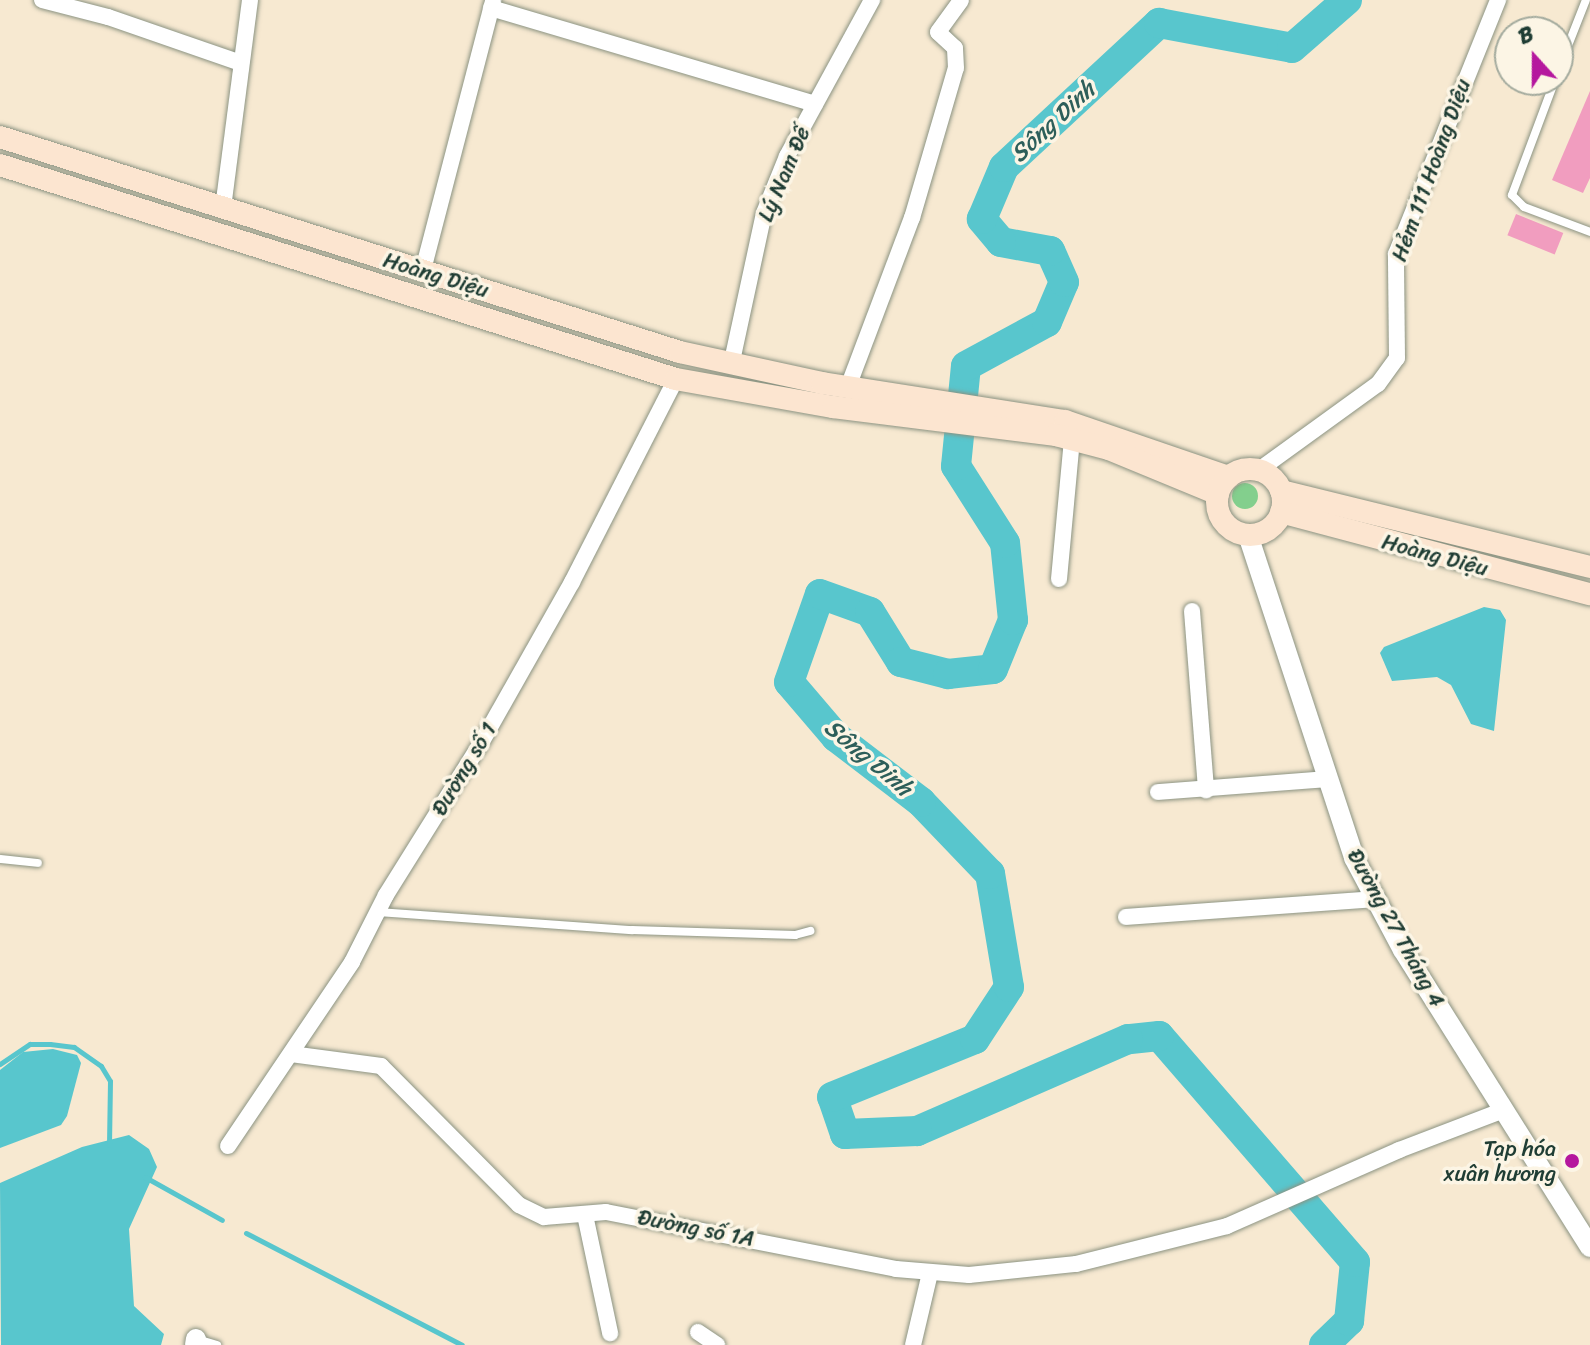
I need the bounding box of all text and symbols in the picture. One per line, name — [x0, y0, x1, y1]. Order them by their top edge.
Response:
text: B — [1512, 14, 1539, 56]
north arrow — [1494, 16, 1574, 96]
street label: Hẻm 111 Hoàng Diệu — [1386, 75, 1476, 265]
water label: Sông Dinh — [1005, 76, 1101, 168]
street label: Lý Nam Đế — [752, 123, 816, 225]
street label: Hoàng Diệu — [380, 246, 492, 304]
street label: Hoàng Diệu — [1379, 528, 1491, 582]
water label: Sông Dinh — [819, 713, 917, 803]
street label: Đường số 1 — [426, 717, 502, 821]
street label: Đường 27 Tháng 4 — [1342, 844, 1450, 1012]
place label: Tạp hóa xuân hương — [1443, 1135, 1556, 1186]
marker: Tạp hóa xuân hương — [1563, 1152, 1581, 1170]
street label: Đường số 1A — [635, 1204, 757, 1252]

